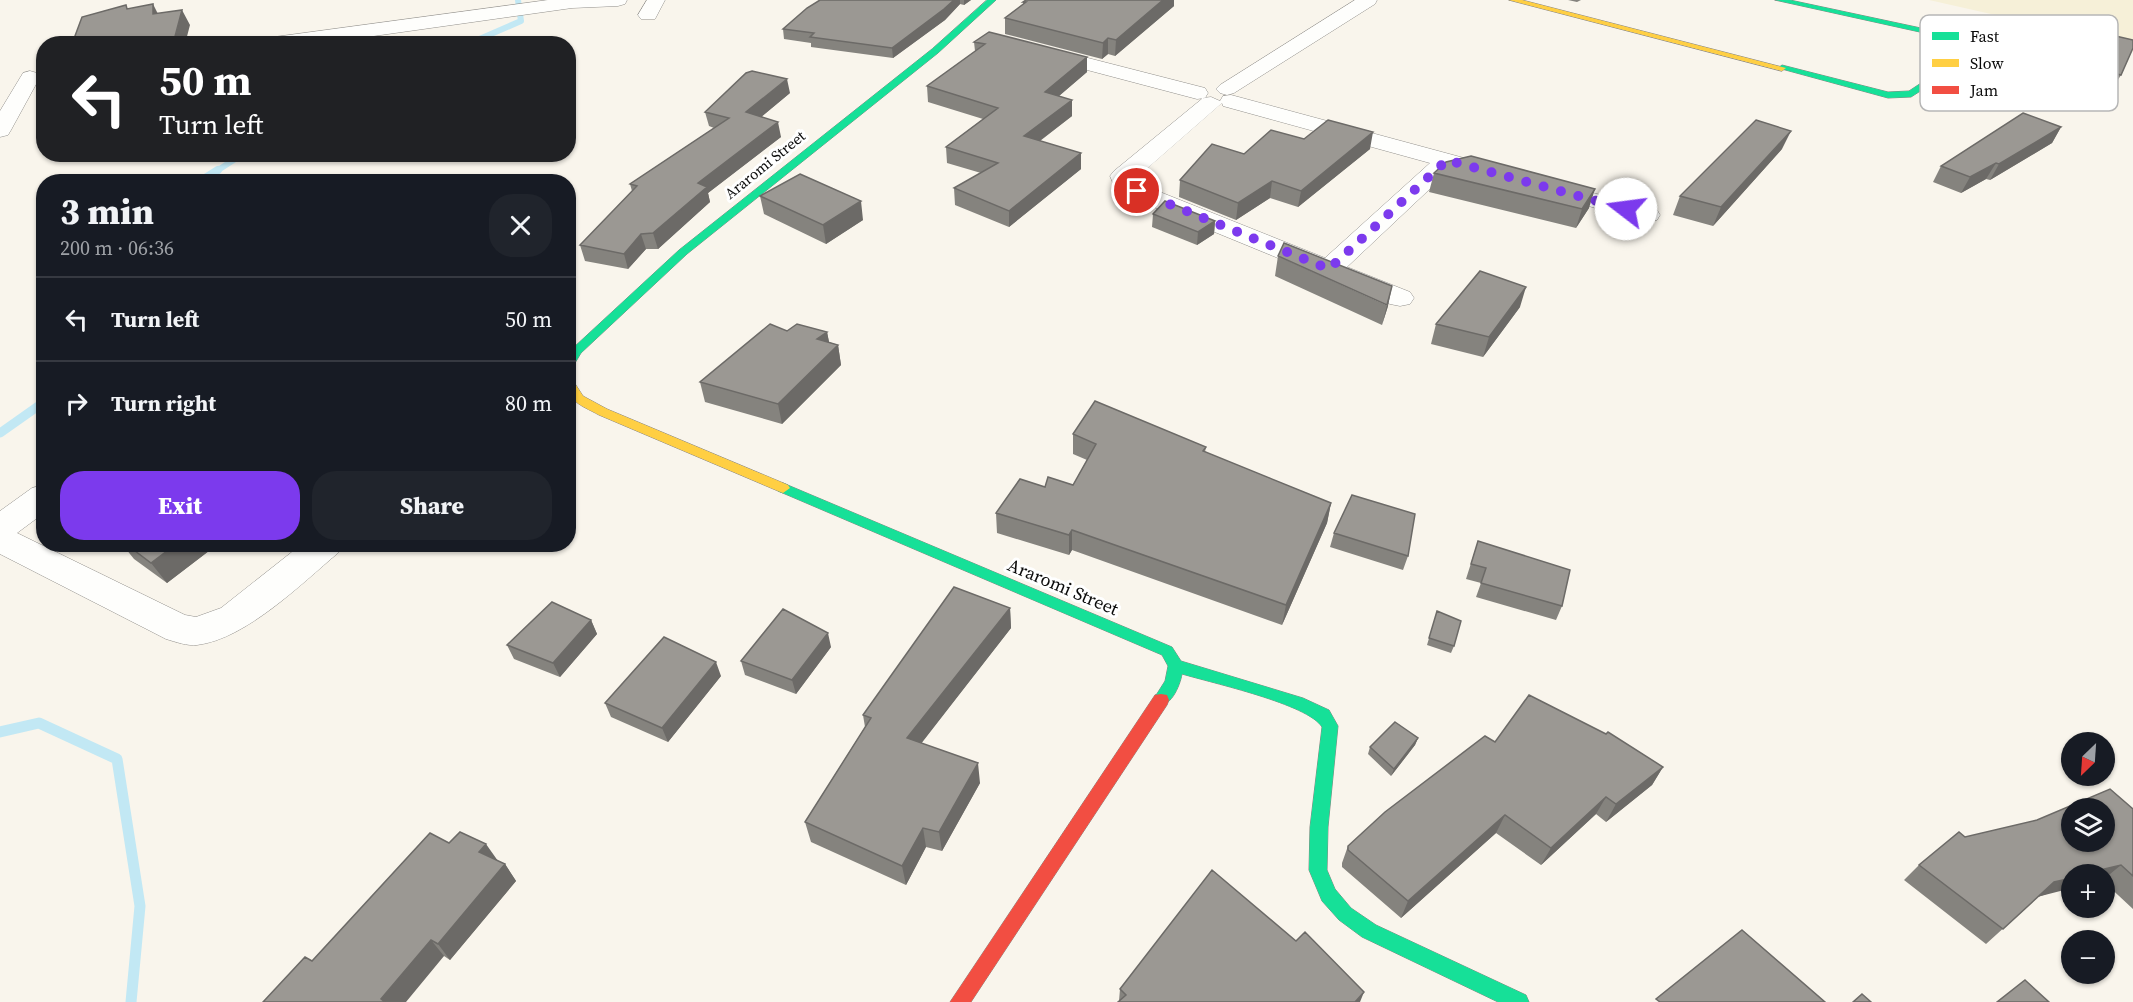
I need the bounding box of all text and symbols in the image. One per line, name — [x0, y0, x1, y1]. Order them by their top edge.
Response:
legend — [1920, 15, 2118, 111]
text: Fast — [1970, 25, 2000, 47]
text: 50 m — [159, 51, 252, 109]
text: Slow — [1970, 52, 2005, 74]
icon: left — [60, 60, 138, 138]
text: Jam — [1969, 79, 1998, 101]
text: Turn left — [159, 106, 263, 143]
street label: Araromi Street — [720, 125, 810, 204]
pin — [1111, 165, 1162, 216]
icon: arrive — [1120, 174, 1153, 207]
position arrow — [1594, 177, 1658, 241]
text: 3 min — [60, 187, 154, 236]
button: close — [489, 194, 552, 257]
text: 200 m · 06:36 — [60, 234, 174, 262]
icon: left — [60, 303, 93, 336]
text: Turn left — [111, 304, 199, 334]
text: 50 m — [505, 304, 552, 334]
icon: right — [60, 387, 93, 420]
text: Turn right — [111, 388, 216, 418]
text: 80 m — [505, 388, 552, 418]
button: Exit — [60, 471, 300, 540]
button: Share — [312, 471, 552, 540]
street label: Araromi Street — [1004, 552, 1123, 621]
north arrow — [2061, 732, 2115, 786]
map controls — [2061, 732, 2115, 984]
button: layers — [2061, 798, 2115, 852]
button: + — [2061, 864, 2115, 918]
button: − — [2061, 930, 2115, 984]

